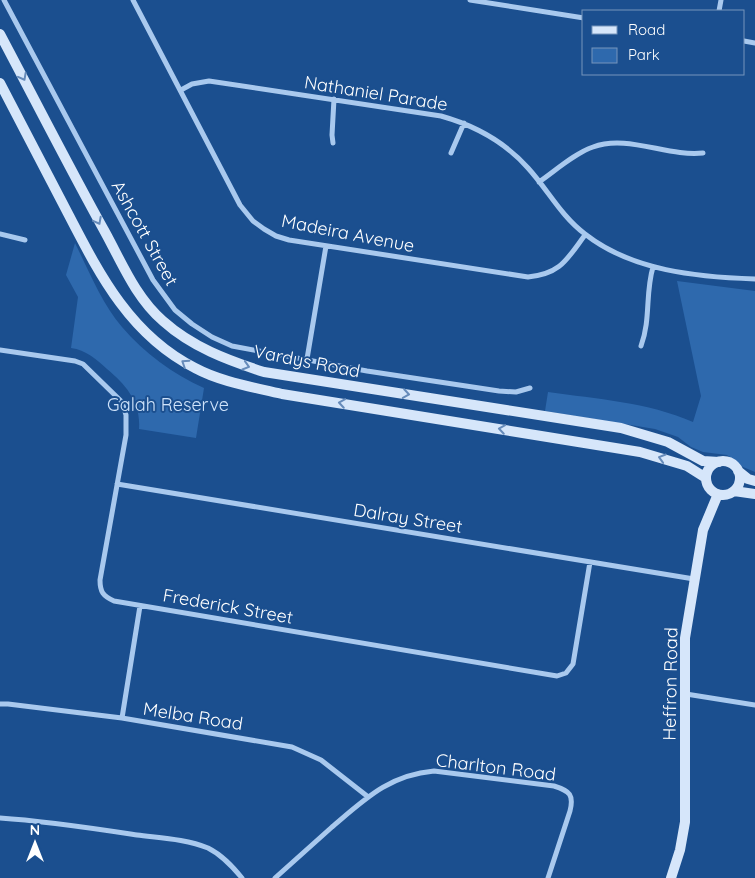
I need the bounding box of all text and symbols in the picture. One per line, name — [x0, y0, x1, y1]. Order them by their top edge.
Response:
legend — [582, 10, 745, 75]
text: Road — [628, 20, 665, 39]
text: Park — [628, 45, 660, 64]
street label: Nathaniel Parade — [303, 70, 449, 116]
one-way arrow — [17, 72, 27, 81]
street label: Ashcott Street — [107, 176, 183, 290]
street label: Madeira Avenue — [280, 209, 416, 257]
one-way arrow — [92, 215, 102, 224]
street label: Vardys Road — [252, 339, 362, 383]
one-way arrow — [182, 359, 191, 369]
one-way arrow — [241, 360, 249, 370]
one-way arrow — [401, 389, 410, 399]
park label: Galah Reserve — [107, 393, 229, 416]
one-way arrow — [337, 398, 346, 408]
one-way arrow — [498, 424, 506, 434]
one-way arrow — [658, 454, 666, 464]
street label: Dalray Street — [352, 498, 464, 538]
street label: Frederick Street — [161, 583, 295, 629]
street label: Heffron Road — [658, 627, 682, 741]
street label: Melba Road — [142, 697, 244, 735]
street label: Charlton Road — [435, 748, 557, 786]
north arrow — [10, 818, 60, 868]
text: N — [30, 821, 40, 839]

